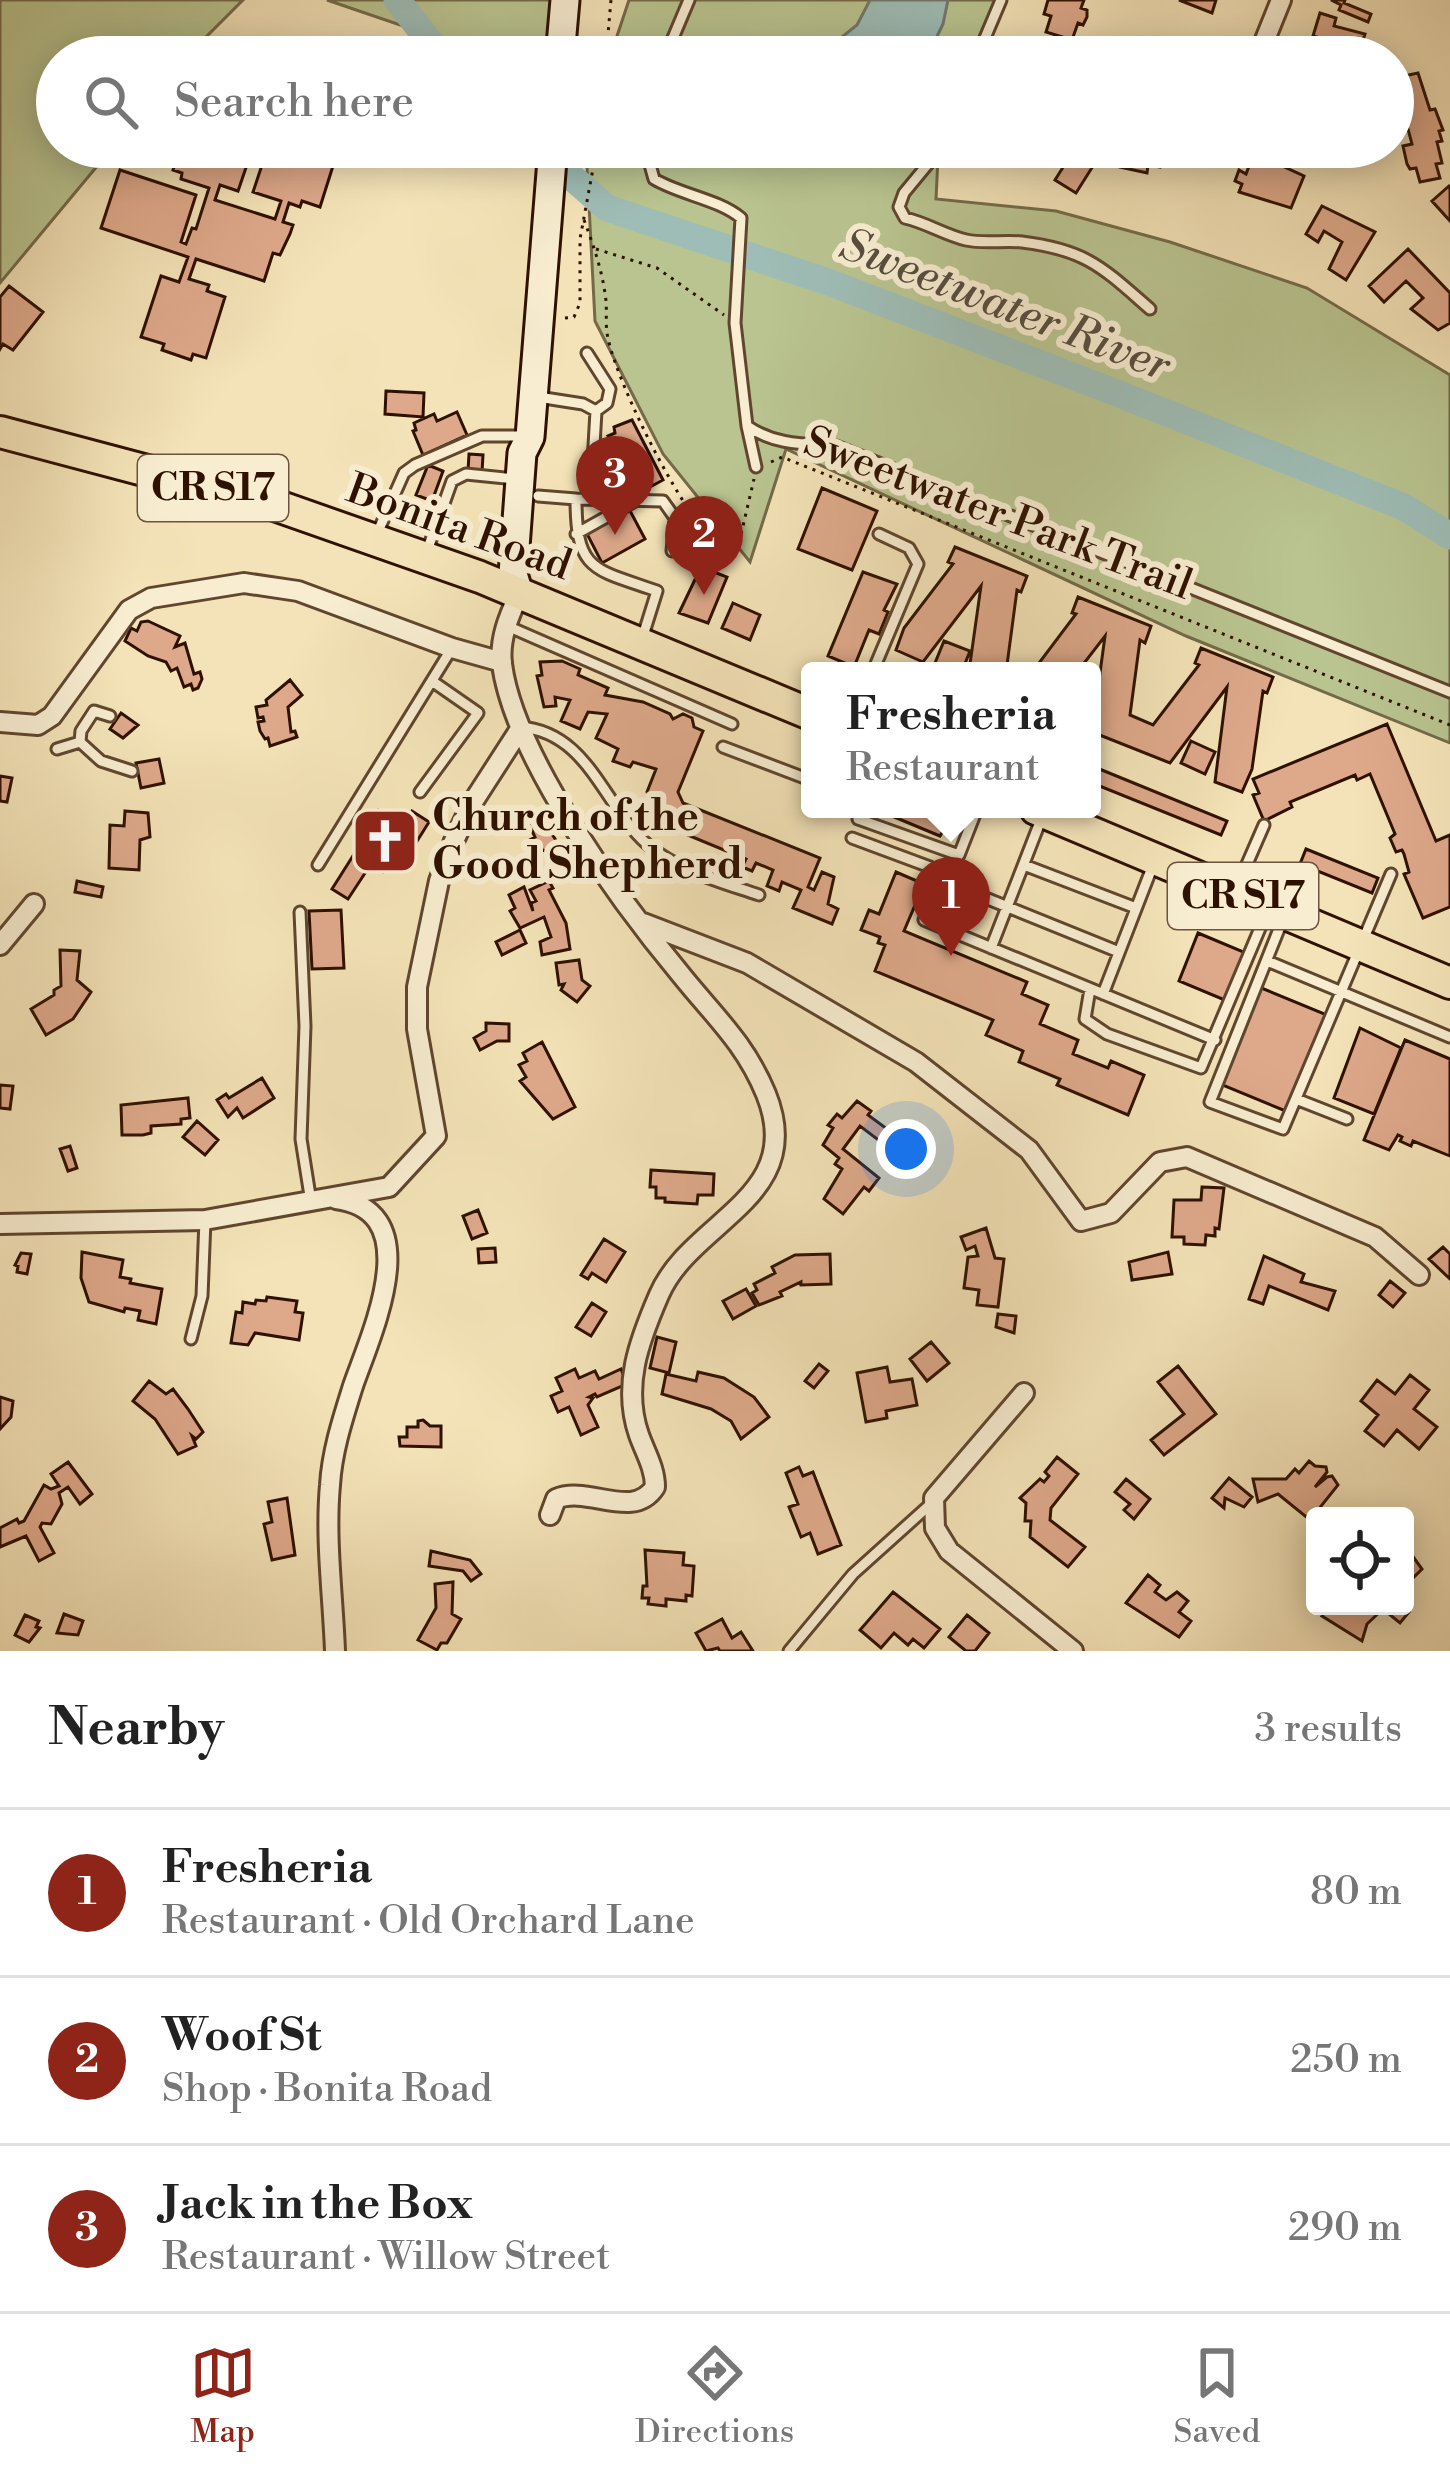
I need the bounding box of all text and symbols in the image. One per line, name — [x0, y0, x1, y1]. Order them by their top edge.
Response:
search box — [36, 36, 1414, 168]
icon: search — [78, 69, 144, 135]
text: Search here — [174, 74, 414, 131]
water label: Sweetwater River — [832, 217, 1179, 395]
street label: Sweetwater Park Trail — [796, 415, 1200, 613]
pin: 3 — [576, 436, 654, 535]
road number: CR S17 — [138, 455, 288, 521]
street label: Bonita Road — [339, 463, 578, 593]
pin: 2 — [665, 496, 743, 595]
popup — [801, 662, 1101, 818]
text: Fresheria — [846, 687, 1056, 744]
text: Restaurant — [846, 744, 1040, 793]
place label: Church of the Good Shepherd — [432, 791, 743, 892]
church icon: Church of the Good Shepherd — [350, 806, 420, 876]
pin: 1 — [912, 857, 990, 956]
road number: CR S17 — [1168, 863, 1318, 929]
your location — [876, 1119, 936, 1179]
map controls — [1306, 1507, 1414, 1615]
button: locate — [1306, 1507, 1414, 1615]
text: Nearby — [48, 1697, 224, 1761]
text: 3 results — [1254, 1705, 1402, 1754]
text: Fresheria — [162, 1840, 372, 1897]
text: 1 — [78, 1868, 96, 1917]
text: 80 m — [1310, 1868, 1402, 1917]
text: Restaurant · Old Orchard Lane — [162, 1897, 695, 1946]
text: Woof St — [162, 2008, 321, 2065]
text: 2 — [75, 2036, 99, 2085]
text: 250 m — [1290, 2036, 1402, 2085]
text: Shop · Bonita Road — [162, 2065, 492, 2114]
text: Jack in the Box — [162, 2176, 473, 2233]
text: 3 — [75, 2204, 99, 2253]
text: 290 m — [1288, 2204, 1402, 2253]
text: Restaurant · Willow Street — [162, 2233, 610, 2282]
tab: Map — [190, 2340, 256, 2453]
tab: Directions — [635, 2340, 794, 2453]
tab: Saved — [1174, 2340, 1260, 2453]

